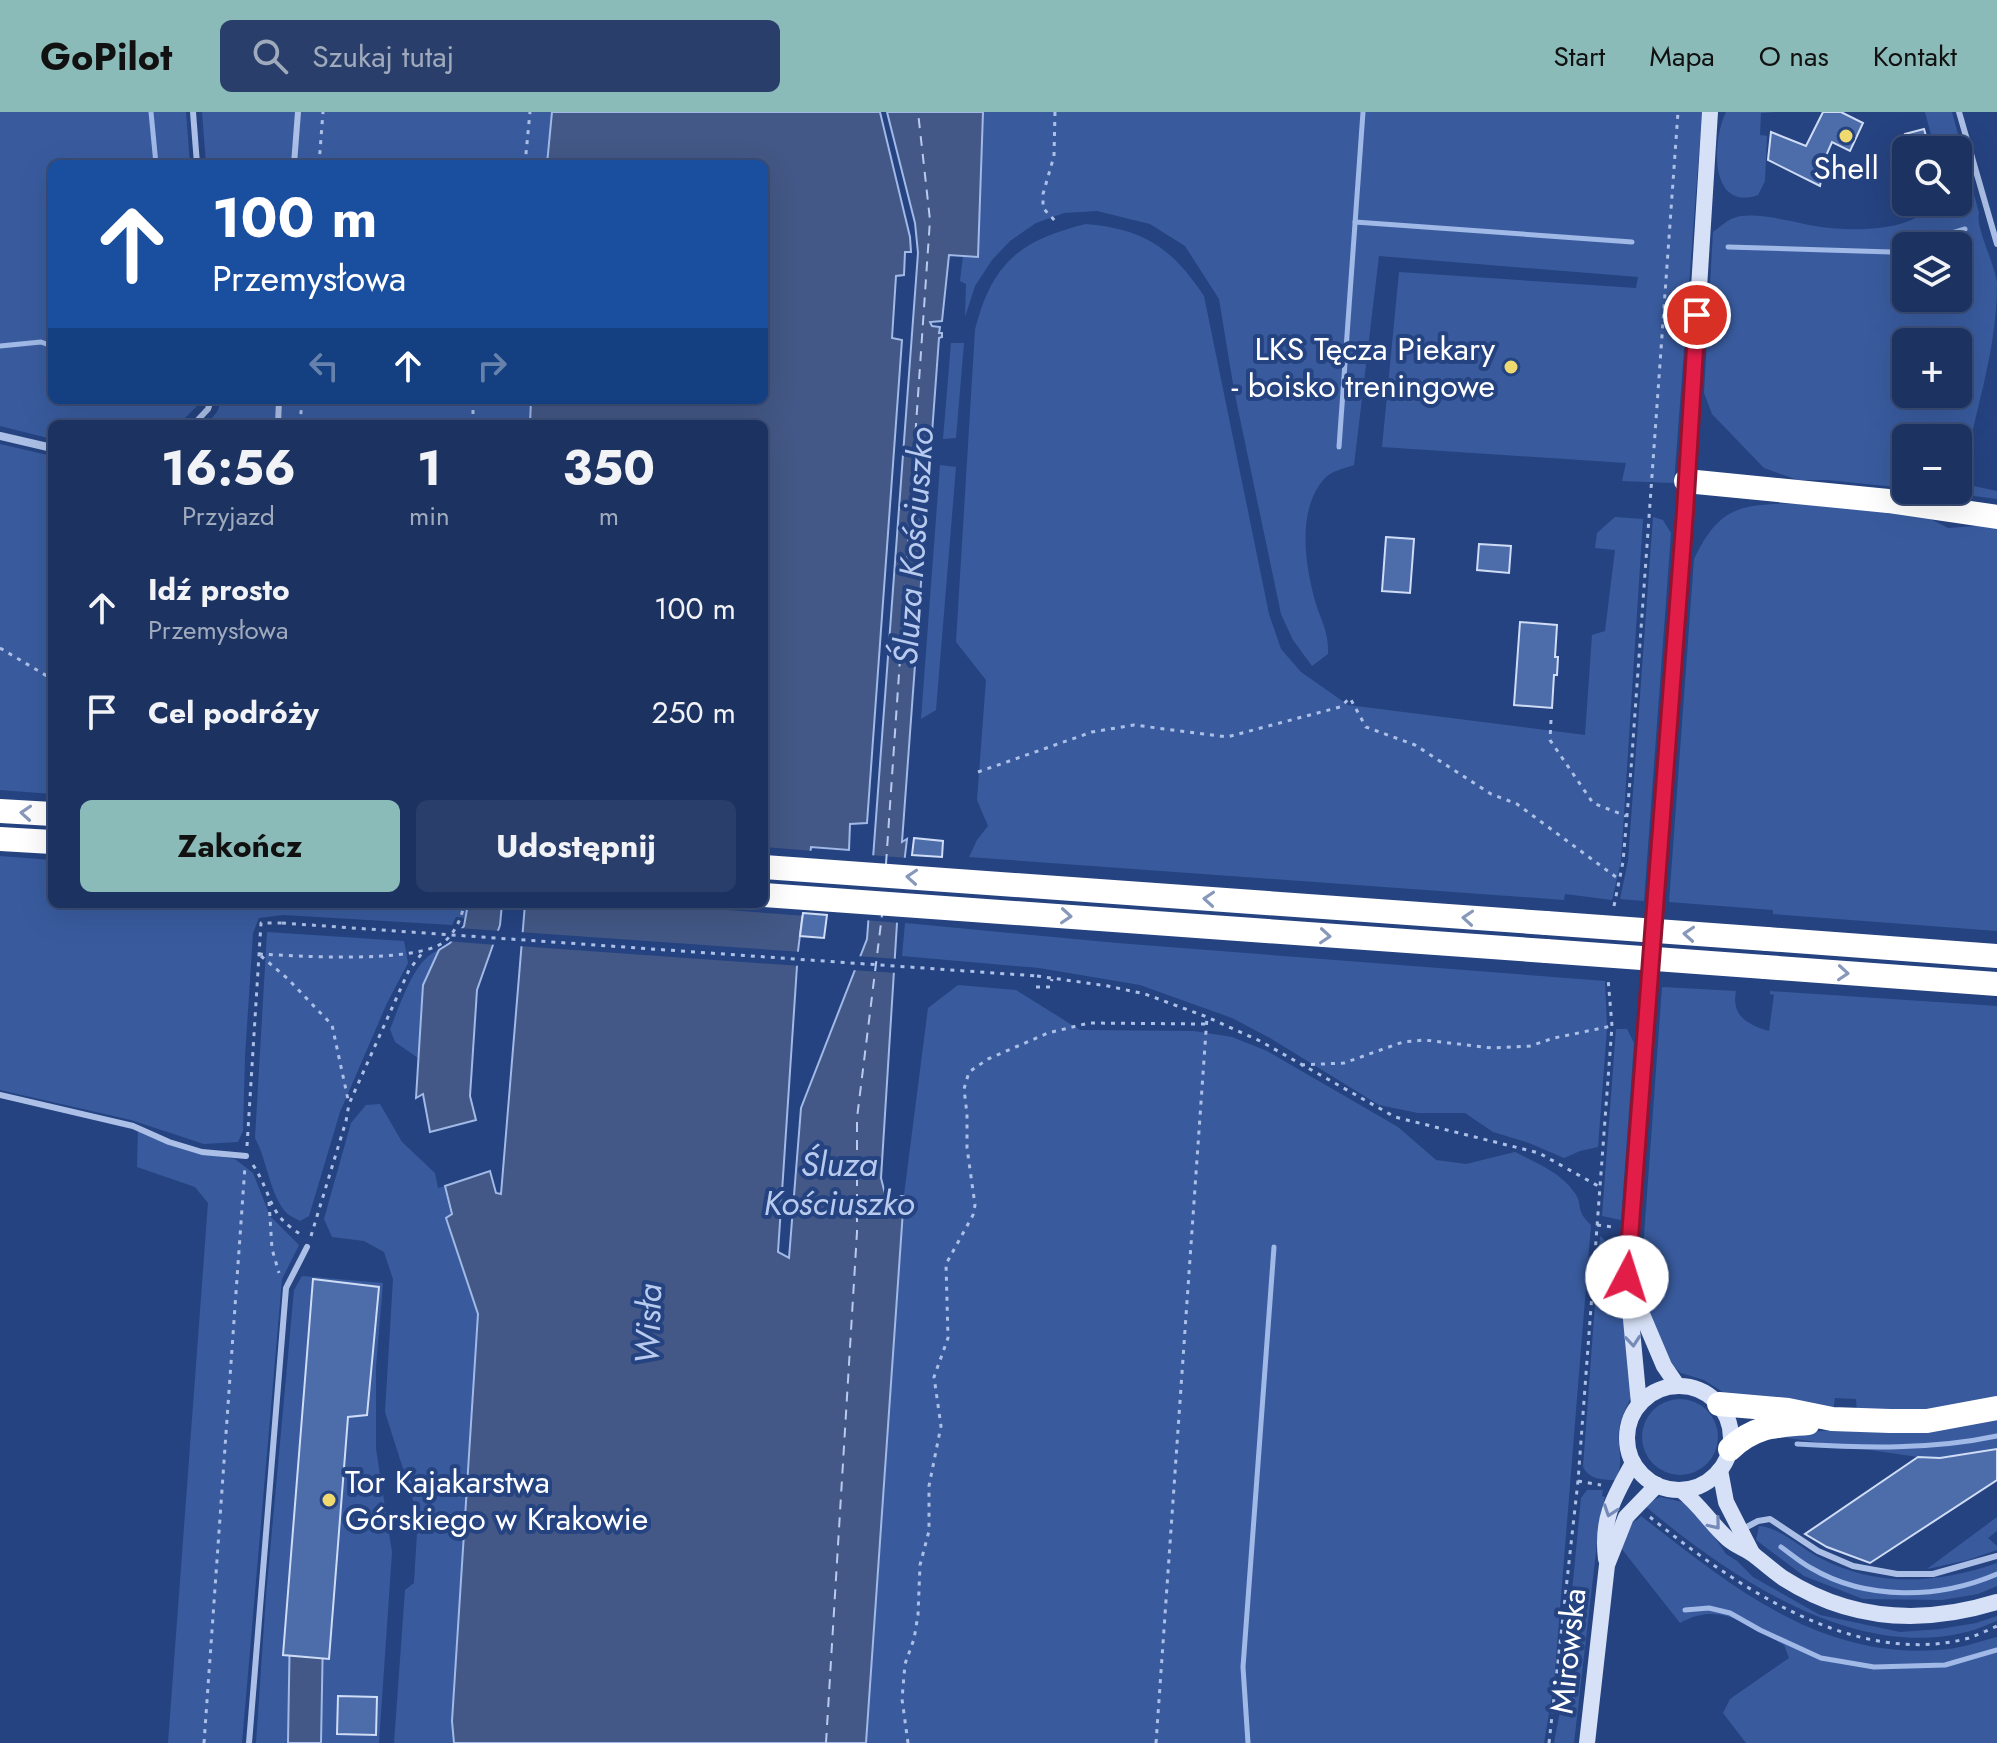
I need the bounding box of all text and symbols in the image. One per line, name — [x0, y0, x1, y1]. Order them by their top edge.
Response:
search box — [220, 20, 780, 92]
text: GoPilot — [40, 29, 172, 84]
icon: search — [248, 34, 292, 78]
text: Szukaj tutaj — [312, 35, 454, 78]
text: Start — [1553, 36, 1605, 77]
text: Mapa — [1649, 36, 1715, 77]
text: O nas — [1759, 36, 1829, 77]
text: Kontakt — [1873, 36, 1957, 77]
marker: Shell — [1837, 127, 1855, 145]
map controls — [1892, 136, 1972, 504]
button: search — [1892, 136, 1972, 216]
place label: Shell — [1813, 145, 1879, 191]
text: 100 m — [212, 177, 377, 258]
icon: ahead — [80, 192, 184, 296]
button: layers — [1892, 232, 1972, 312]
text: Przemysłowa — [212, 252, 406, 304]
pin — [1663, 281, 1731, 349]
icon: arrive — [1675, 293, 1719, 337]
place label: LKS Tęcza Piekary - boisko treningowe — [1232, 326, 1496, 409]
button: + — [1892, 328, 1972, 408]
icon: left — [302, 344, 346, 388]
icon: ahead — [386, 344, 430, 388]
icon: right — [470, 344, 514, 388]
marker: LKS Tęcza Piekary - boisko treningowe — [1502, 358, 1520, 376]
button: − — [1892, 424, 1972, 504]
water label: Śluza Kościuszko — [881, 425, 946, 667]
text: 16:56 — [161, 434, 296, 503]
text: 1 — [417, 434, 441, 503]
text: 350 — [563, 434, 655, 503]
text: Przyjazd — [182, 497, 275, 535]
text: min — [409, 497, 450, 535]
text: m — [599, 497, 619, 535]
text: Idź prosto — [148, 568, 290, 611]
icon: ahead — [80, 586, 124, 630]
text: 100 m — [654, 587, 736, 630]
text: Przemysłowa — [148, 611, 288, 649]
icon: arrive — [80, 690, 124, 734]
text: Cel podróży — [148, 691, 319, 734]
text: 250 m — [652, 691, 736, 734]
button: Zakończ — [80, 800, 400, 892]
button: Udostępnij — [416, 800, 736, 892]
one-way arrow — [19, 804, 32, 821]
one-way arrow — [905, 869, 918, 886]
one-way arrow — [1202, 891, 1215, 908]
one-way arrow — [1060, 907, 1073, 924]
one-way arrow — [1461, 910, 1474, 927]
one-way arrow — [1682, 926, 1695, 943]
one-way arrow — [1319, 927, 1332, 944]
one-way arrow — [1837, 964, 1850, 981]
water label: Śluza Kościuszko — [763, 1140, 915, 1228]
position arrow — [1585, 1235, 1669, 1319]
water label: Wisła — [623, 1283, 674, 1365]
one-way arrow — [1624, 1335, 1641, 1348]
place label: Tor Kajakarstwa Górskiego w Krakowie — [345, 1459, 648, 1542]
marker: Tor Kajakarstwa Górskiego w Krakowie — [320, 1491, 338, 1509]
one-way arrow — [1603, 1504, 1619, 1518]
one-way arrow — [1705, 1515, 1720, 1529]
street label: Mirowska — [1539, 1586, 1597, 1716]

